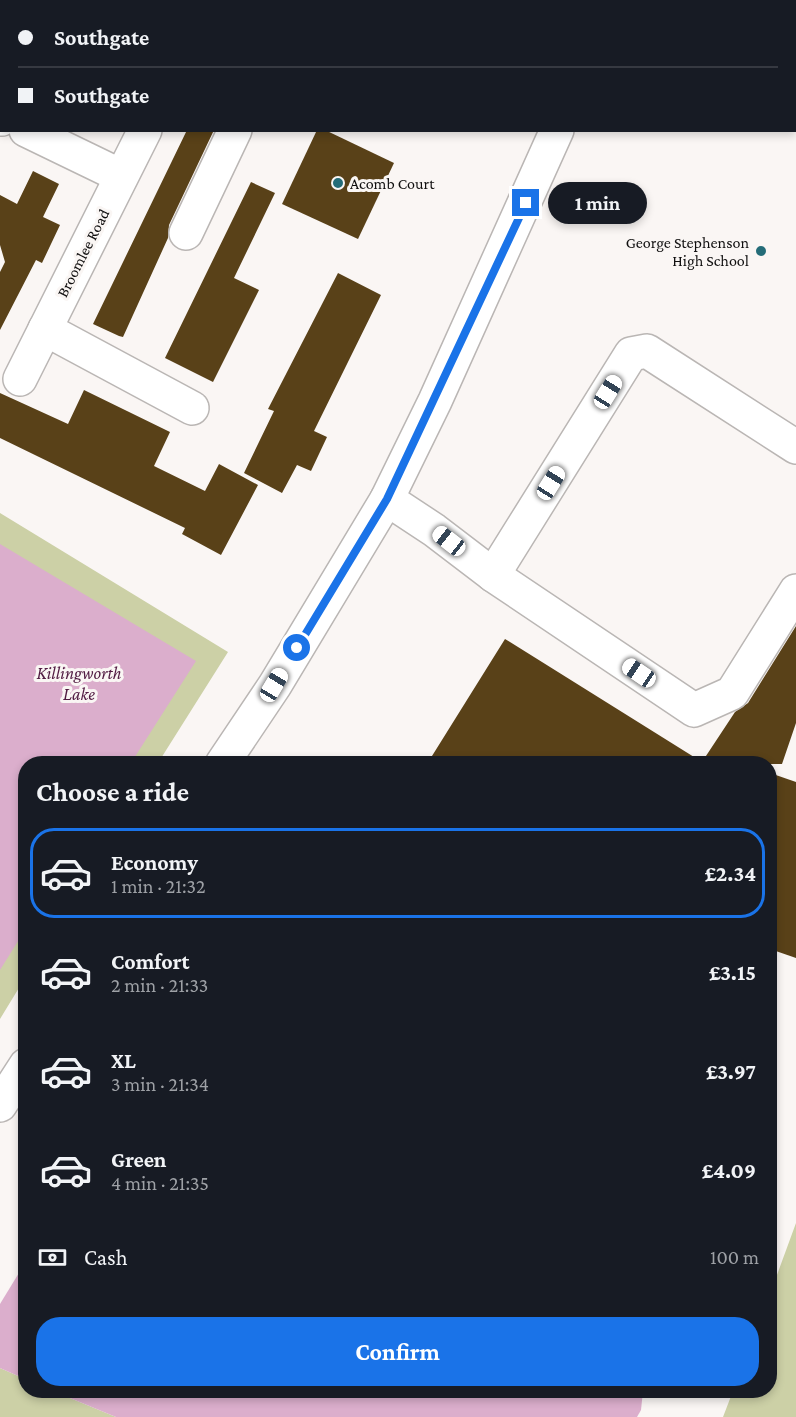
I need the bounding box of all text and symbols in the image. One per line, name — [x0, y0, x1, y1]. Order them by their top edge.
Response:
text: Southgate — [54, 25, 149, 50]
text: Southgate — [54, 83, 149, 108]
place label: Acomb Court — [350, 175, 435, 192]
marker: Acomb Court — [331, 176, 345, 190]
callout: 1 min — [547, 182, 646, 224]
route end — [512, 189, 539, 216]
text: 1 min — [575, 192, 620, 214]
street label: Broomlee Road — [54, 206, 113, 300]
place label: George Stephenson High School — [626, 234, 749, 270]
marker: George Stephenson High School — [754, 244, 768, 258]
car — [591, 372, 625, 412]
car — [534, 463, 568, 503]
car — [429, 523, 469, 559]
route start — [283, 634, 310, 661]
car — [619, 655, 659, 691]
water label: Killingworth Lake — [36, 663, 122, 704]
car — [257, 665, 291, 705]
text: Choose a ride — [36, 777, 189, 807]
icon: car — [39, 846, 93, 900]
text: Economy — [111, 850, 198, 875]
text: £2.34 — [705, 861, 756, 886]
text: 1 min · 21:32 — [111, 875, 205, 897]
icon: car — [39, 945, 93, 999]
text: Comfort — [111, 949, 189, 974]
text: £3.15 — [709, 960, 756, 985]
text: 2 min · 21:33 — [111, 974, 208, 996]
icon: car — [39, 1044, 93, 1098]
text: XL — [111, 1048, 136, 1073]
text: £3.97 — [706, 1059, 756, 1084]
text: 3 min · 21:34 — [111, 1073, 209, 1095]
icon: car — [39, 1143, 93, 1197]
text: Green — [111, 1147, 167, 1172]
text: £4.09 — [702, 1158, 756, 1183]
text: 4 min · 21:35 — [111, 1172, 209, 1194]
icon: cash — [36, 1241, 69, 1274]
text: Cash — [84, 1245, 128, 1270]
text: 100 m — [710, 1246, 759, 1268]
button: Confirm — [36, 1317, 759, 1386]

